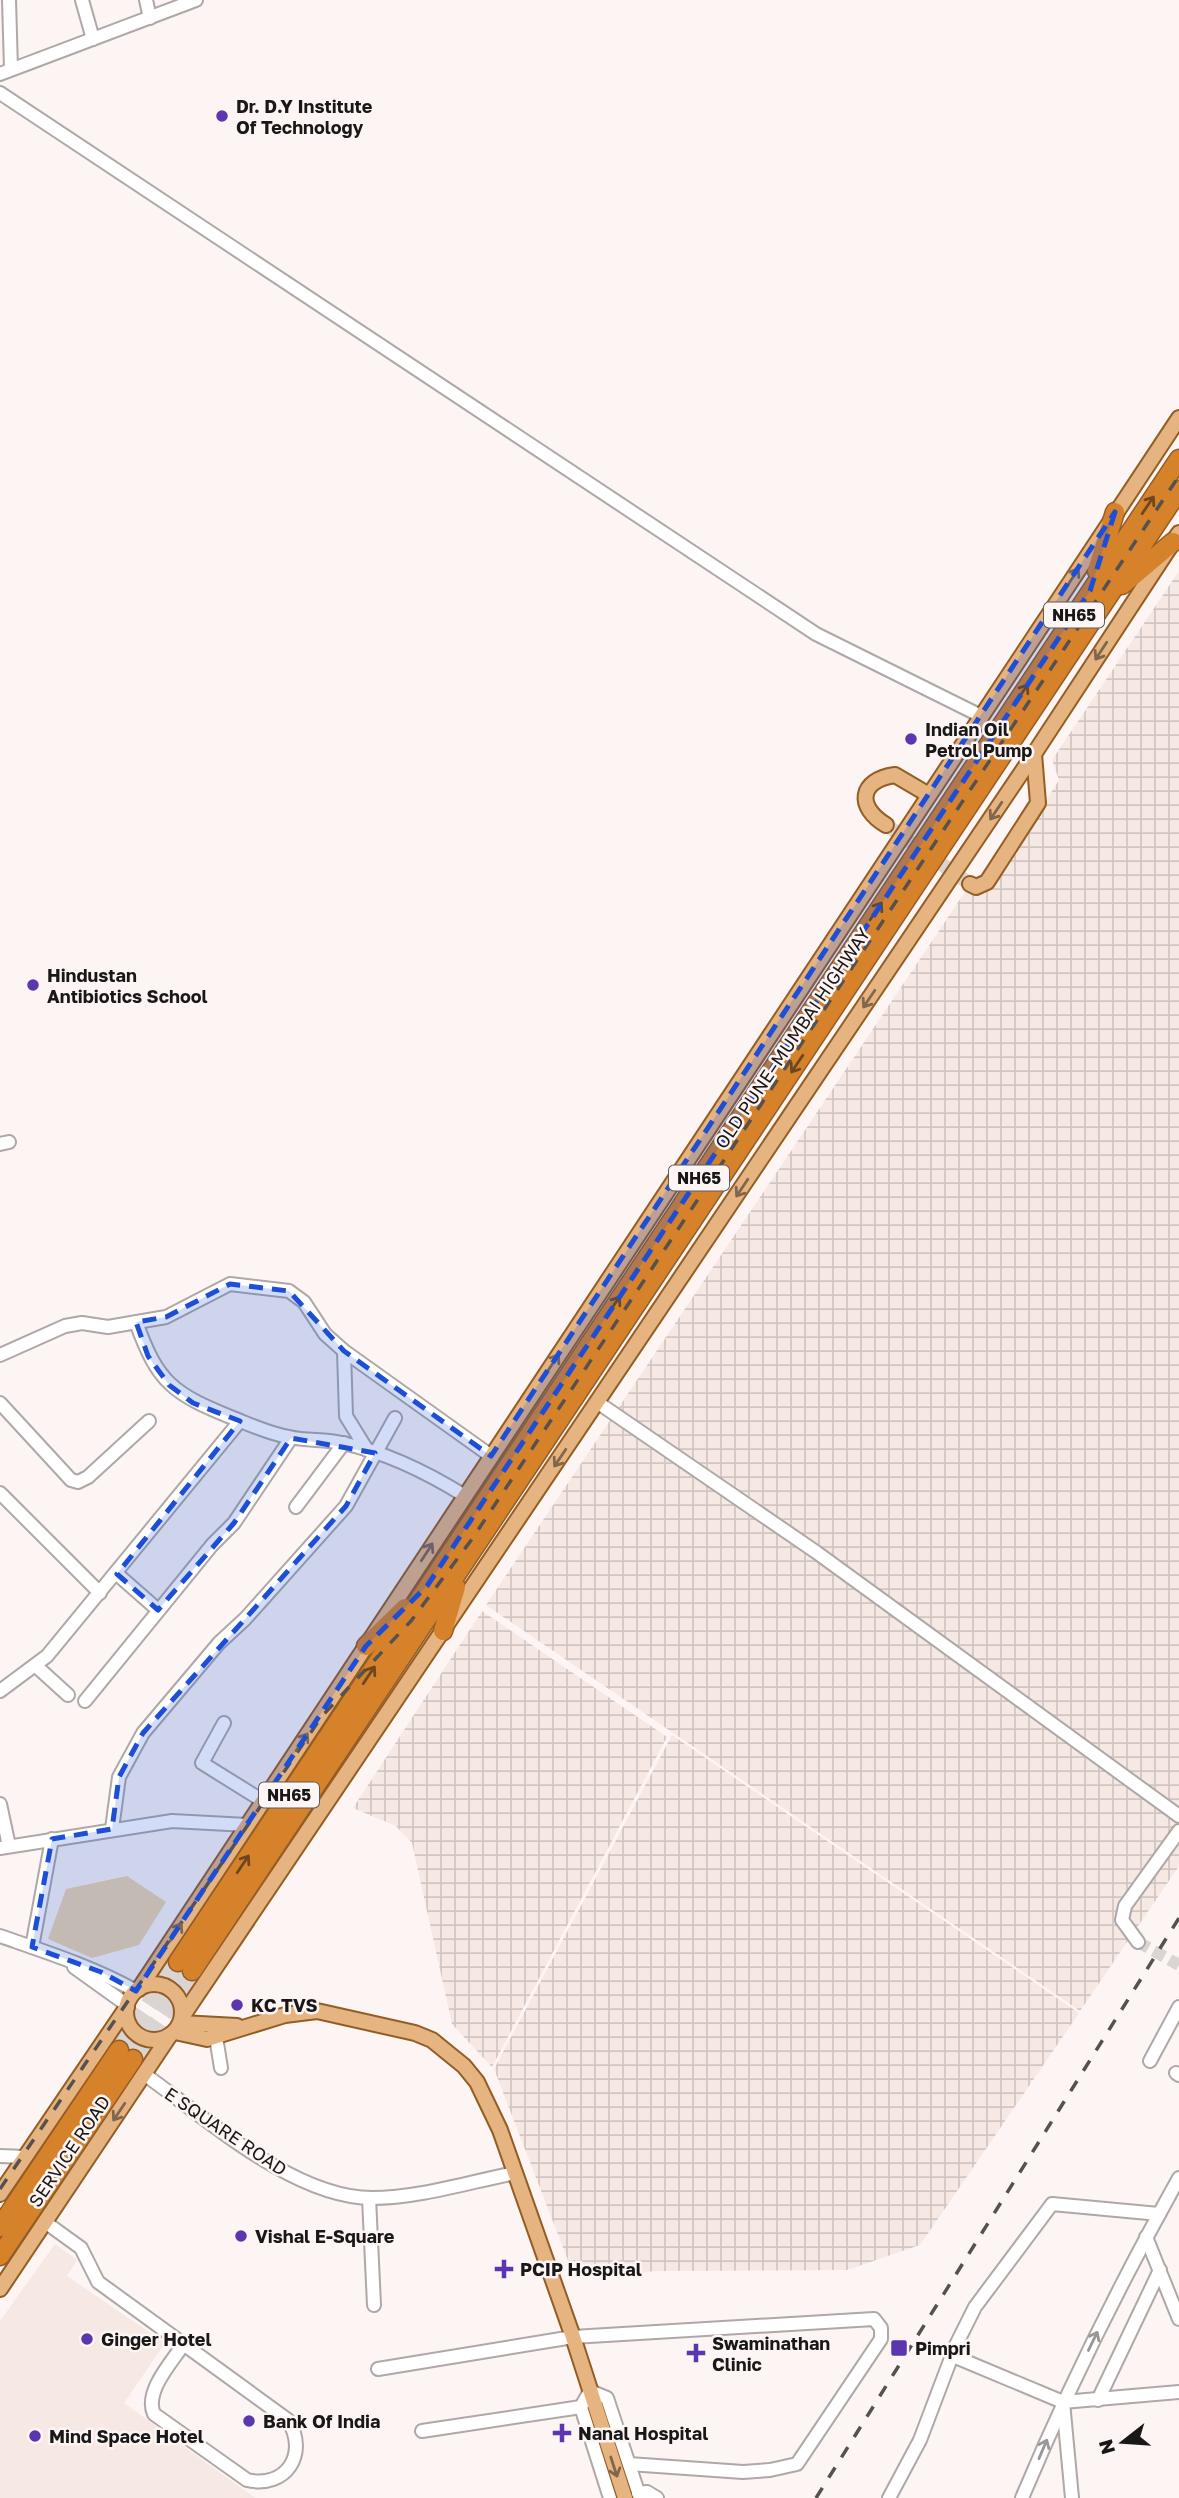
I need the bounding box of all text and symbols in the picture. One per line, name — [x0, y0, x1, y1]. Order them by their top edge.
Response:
place label: Dr. D.Y Institute Of Technology — [236, 95, 373, 138]
marker: Dr. D.Y Institute Of Technology — [214, 108, 230, 124]
one-way arrow — [1142, 495, 1156, 515]
one-way arrow — [1066, 568, 1080, 587]
road number: NH65 — [1044, 602, 1104, 628]
one-way arrow — [1094, 641, 1108, 661]
one-way arrow — [1015, 684, 1029, 704]
place label: Indian Oil Petrol Pump — [925, 718, 1032, 761]
marker: Indian Oil Petrol Pump — [903, 731, 919, 747]
one-way arrow — [989, 800, 1003, 820]
one-way arrow — [869, 902, 883, 921]
street label: OLD PUNE–MUMBAI HIGHWAY — [710, 923, 874, 1153]
place label: Hindustan Antibiotics School — [47, 964, 208, 1007]
marker: Hindustan Antibiotics School — [25, 977, 41, 993]
one-way arrow — [862, 989, 876, 1008]
one-way arrow — [790, 1054, 805, 1073]
road number: NH65 — [669, 1166, 729, 1190]
one-way arrow — [735, 1178, 749, 1197]
one-way arrow — [607, 1296, 622, 1315]
one-way arrow — [546, 1353, 560, 1373]
one-way arrow — [553, 1448, 567, 1467]
one-way arrow — [421, 1543, 435, 1563]
one-way arrow — [362, 1666, 377, 1685]
one-way arrow — [295, 1733, 309, 1752]
road number: NH65 — [259, 1783, 319, 1808]
one-way arrow — [236, 1855, 250, 1874]
one-way arrow — [169, 1923, 184, 1942]
place label: KC TVS — [251, 1994, 318, 2016]
marker: KC TVS — [229, 1997, 245, 2013]
street label: E SQUARE ROAD — [161, 2082, 291, 2180]
street label: SERVICE ROAD — [24, 2091, 114, 2211]
one-way arrow — [111, 2102, 126, 2121]
place label: Vishal E-Square — [255, 2225, 395, 2247]
marker: Vishal E-Square — [233, 2228, 249, 2244]
place label: PCIP Hospital — [520, 2258, 642, 2280]
marker: PCIP Hospital — [494, 2259, 514, 2279]
place label: Ginger Hotel — [101, 2328, 212, 2350]
marker: Ginger Hotel — [79, 2331, 95, 2347]
one-way arrow — [1087, 2331, 1100, 2352]
place label: Swaminathan Clinic — [712, 2332, 830, 2375]
place label: Pimpri — [915, 2337, 971, 2359]
marker: Pimpri — [889, 2338, 909, 2358]
marker: Swaminathan Clinic — [686, 2343, 706, 2363]
north arrow — [1088, 2407, 1158, 2477]
place label: Bank Of India — [263, 2410, 380, 2432]
marker: Bank Of India — [241, 2413, 257, 2429]
place label: Nanal Hospital — [578, 2422, 708, 2444]
marker: Nanal Hospital — [552, 2423, 572, 2443]
place label: Mind Space Hotel — [49, 2425, 204, 2447]
marker: Mind Space Hotel — [27, 2428, 43, 2444]
text: N — [1093, 2437, 1119, 2457]
one-way arrow — [1037, 2438, 1050, 2460]
one-way arrow — [609, 2455, 622, 2477]

